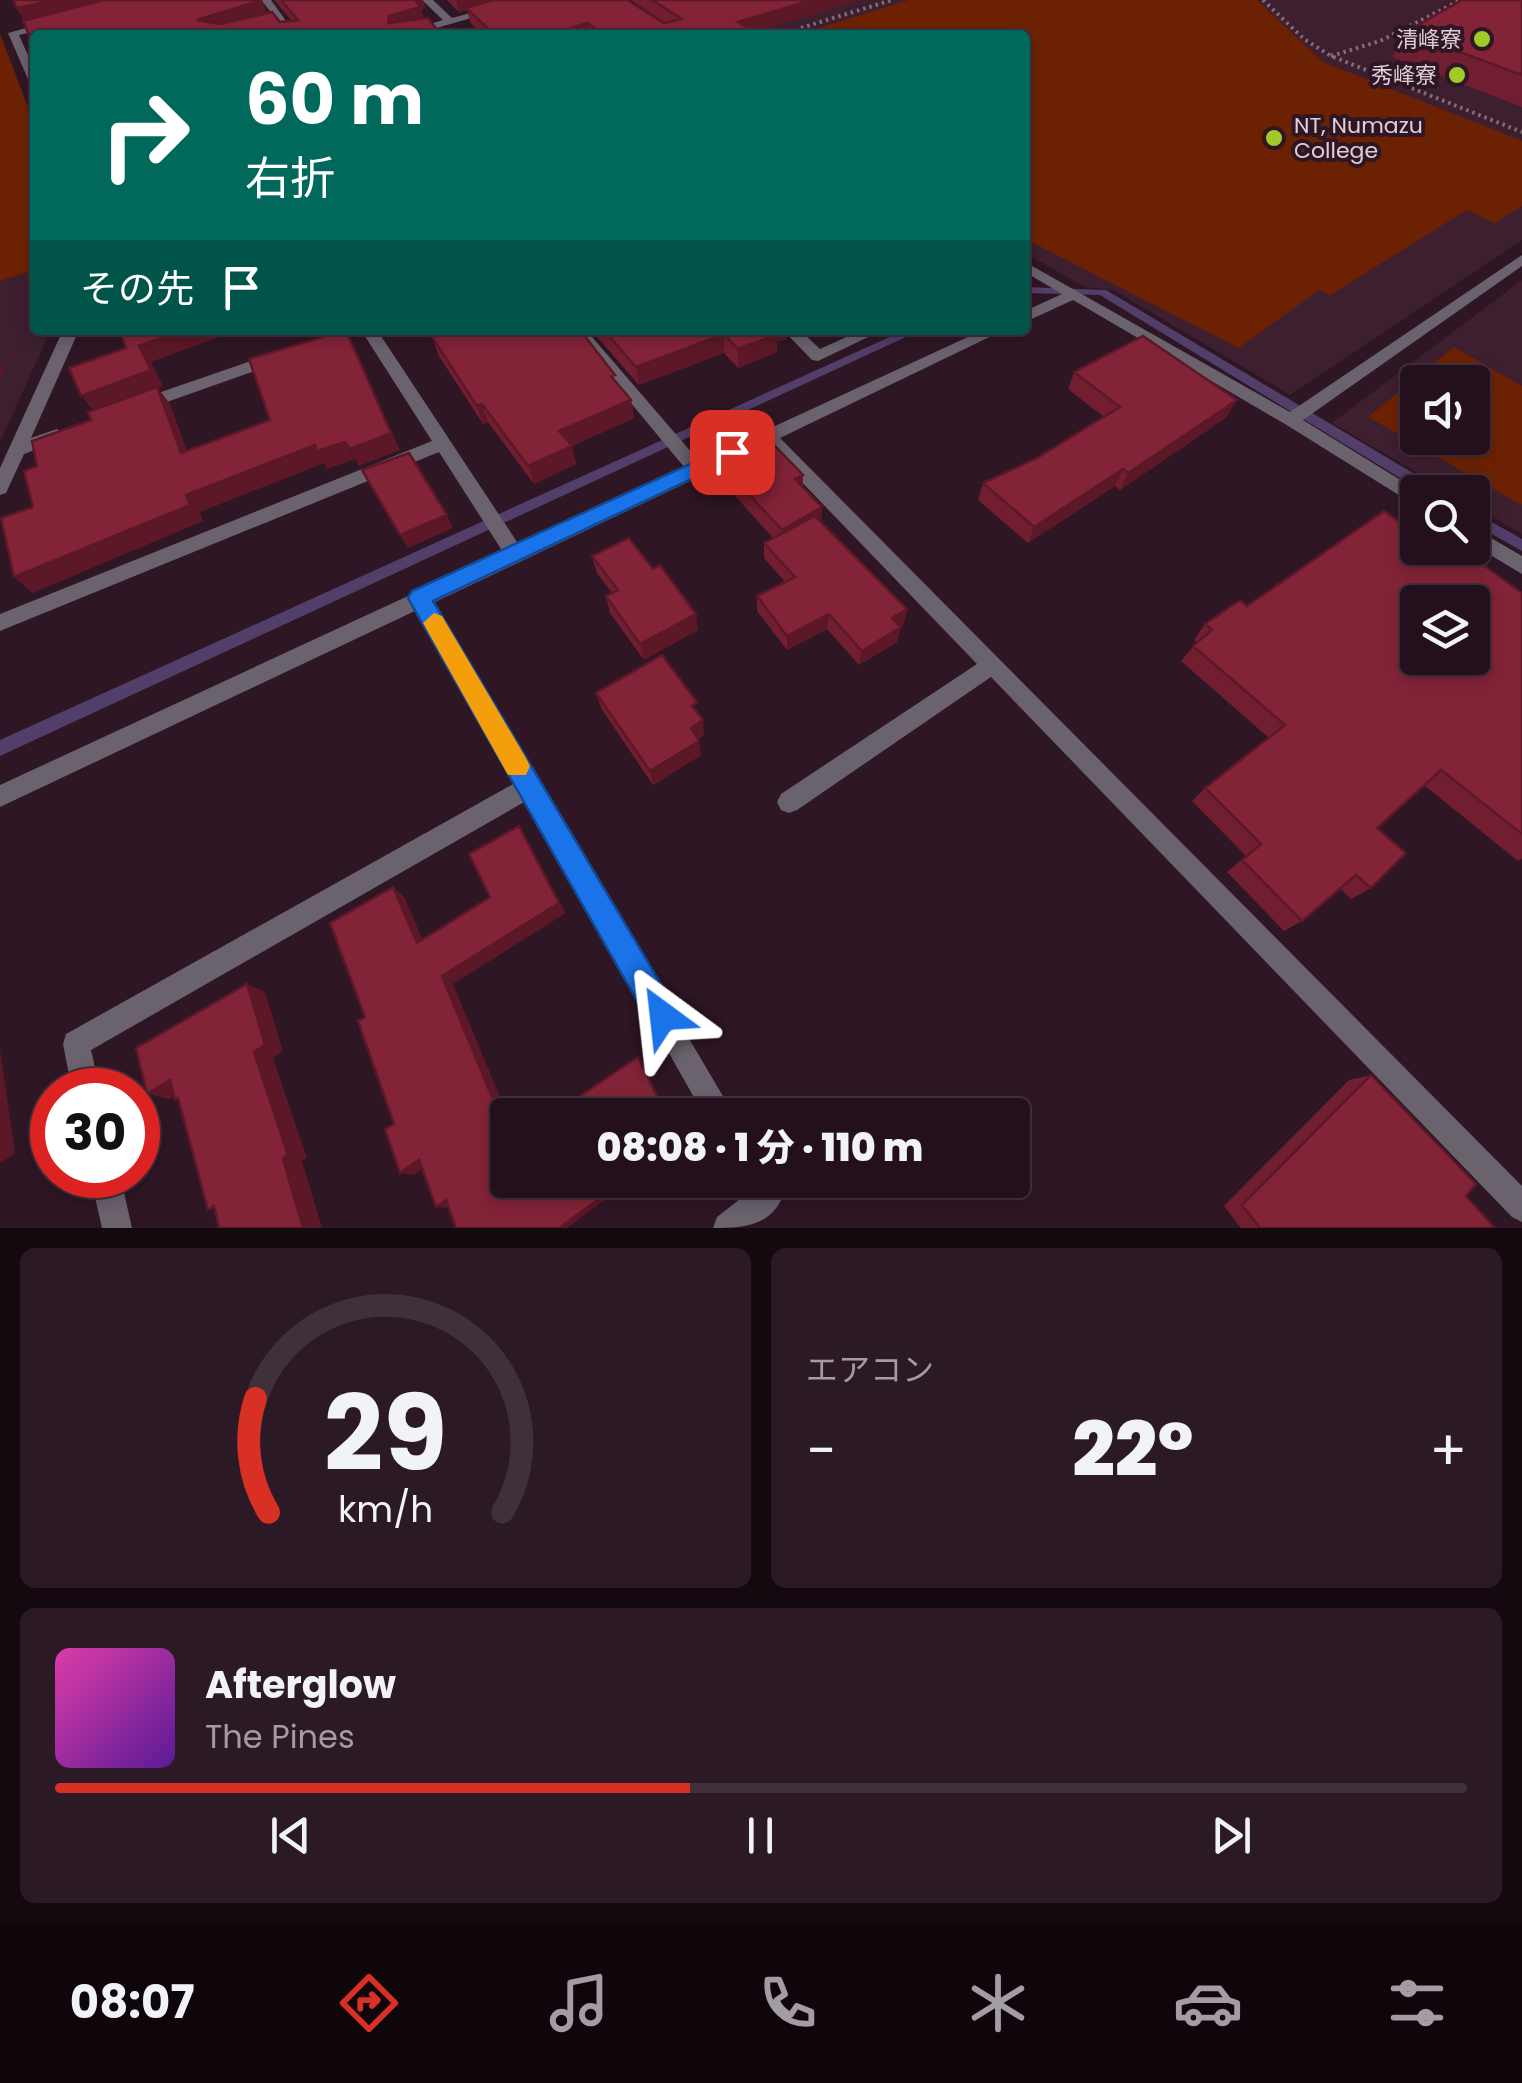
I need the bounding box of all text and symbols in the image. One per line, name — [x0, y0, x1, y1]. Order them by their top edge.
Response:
place label: 清峰寮 — [1396, 24, 1462, 55]
marker: 清峰寮 — [1471, 28, 1493, 50]
text: 60 m — [245, 50, 424, 149]
place label: 秀峰寮 — [1371, 60, 1437, 91]
marker: 秀峰寮 — [1446, 64, 1468, 86]
icon: right — [80, 70, 210, 200]
place label: NT, Numazu College — [1294, 110, 1423, 166]
marker: NT, Numazu College — [1263, 127, 1285, 149]
text: 右折 — [245, 147, 335, 210]
icon: arrive — [214, 260, 269, 315]
text: その先 — [80, 262, 194, 315]
map controls — [1400, 365, 1490, 675]
button: sound — [1400, 365, 1490, 455]
pin — [690, 410, 775, 495]
icon: arrive — [705, 425, 760, 480]
button: search — [1400, 475, 1490, 565]
button: layers — [1400, 585, 1490, 675]
position arrow — [611, 964, 715, 1068]
speed limit sign: 30 — [30, 1068, 160, 1198]
text: 08:08 · 1 分 · 110 m — [597, 1121, 923, 1174]
text: エアコン — [806, 1347, 934, 1392]
text: 29 — [324, 1361, 447, 1506]
text: 22° — [1072, 1397, 1194, 1502]
text: − — [806, 1412, 836, 1489]
text: + — [1429, 1412, 1467, 1489]
text: km/h — [338, 1484, 433, 1535]
text: Afterglow — [205, 1658, 396, 1711]
text: The Pines — [205, 1714, 355, 1759]
icon: previous — [263, 1808, 318, 1863]
icon: pause — [733, 1808, 788, 1863]
icon: next — [1204, 1808, 1259, 1863]
icon: directions — [334, 1968, 404, 2038]
icon: music — [544, 1968, 614, 2038]
icon: phone — [753, 1968, 823, 2038]
icon: climate — [963, 1968, 1033, 2038]
icon: car — [1173, 1968, 1243, 2038]
icon: filters — [1382, 1968, 1452, 2038]
text: 08:07 — [70, 1971, 195, 2034]

